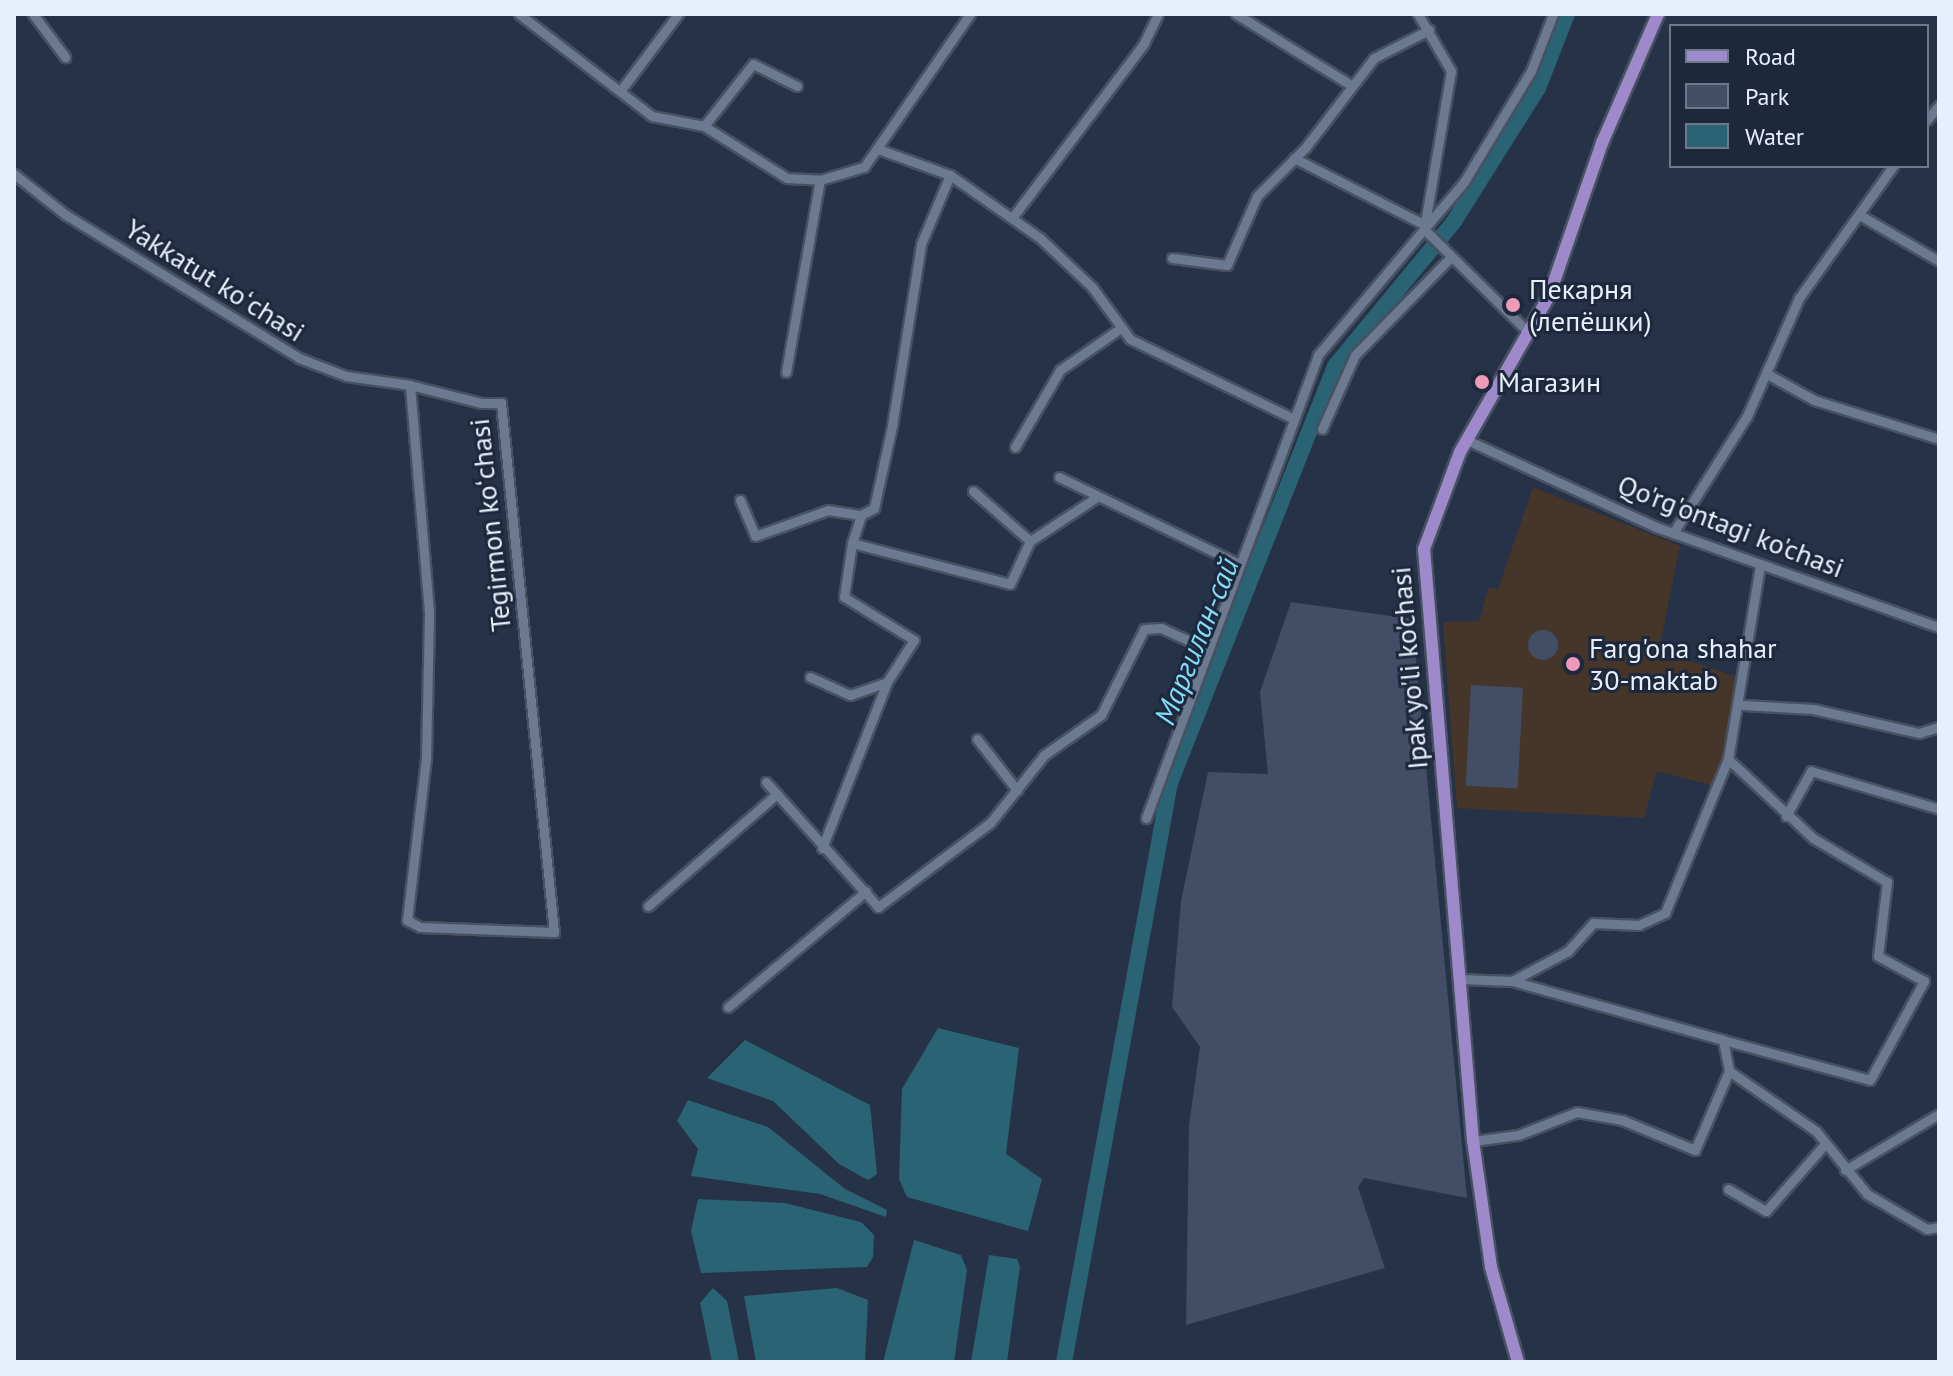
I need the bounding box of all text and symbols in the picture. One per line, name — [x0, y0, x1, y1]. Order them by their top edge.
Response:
legend — [1669, 24, 1929, 168]
text: Road — [1745, 41, 1796, 72]
text: Park — [1745, 81, 1789, 112]
text: Water — [1745, 121, 1804, 152]
street label: Yakkatut koʻchasi — [119, 211, 311, 349]
place label: Пекарня (лепёшки) — [1529, 272, 1651, 338]
marker: Пекарня (лепёшки) — [1504, 296, 1522, 314]
place label: Магазин — [1498, 365, 1601, 399]
marker: Магазин — [1473, 373, 1491, 391]
street label: Tegirmon koʻchasi — [462, 417, 518, 633]
street label: Qo'rg'ontagi ko'chasi — [1613, 467, 1849, 585]
water label: Маргилан-сай — [1146, 552, 1246, 730]
street label: Ipak yo'li ko'chasi — [1383, 565, 1435, 771]
place label: Farg'ona shahar 30-maktab — [1589, 631, 1777, 697]
marker: Farg'ona shahar 30-maktab — [1564, 655, 1582, 673]

